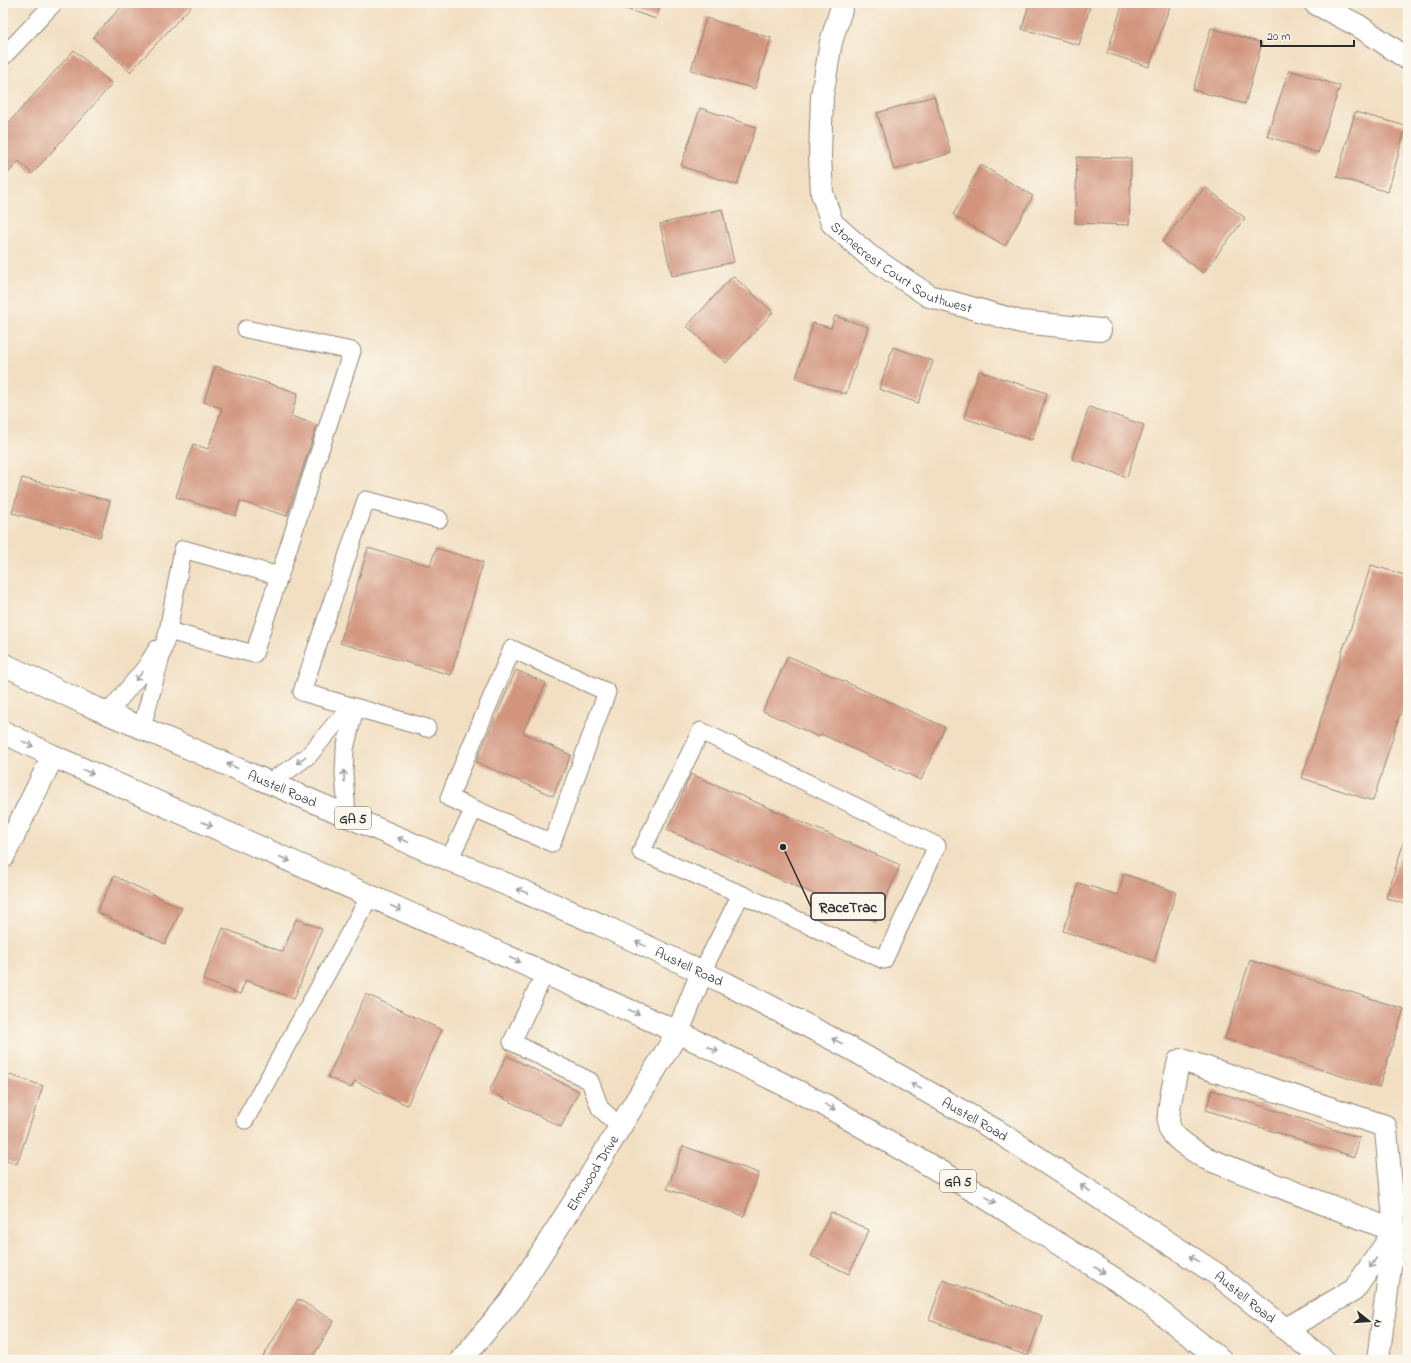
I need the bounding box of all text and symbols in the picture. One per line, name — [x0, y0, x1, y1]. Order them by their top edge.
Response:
scale bar — [1261, 22, 1354, 48]
text: 20 m — [1267, 28, 1290, 46]
street label: Stonecrest Court Southwest — [825, 217, 975, 320]
one-way arrow — [134, 670, 143, 681]
one-way arrow — [22, 741, 34, 748]
one-way arrow — [296, 756, 307, 765]
one-way arrow — [227, 762, 239, 770]
street label: Austell Road — [244, 766, 320, 814]
one-way arrow — [82, 769, 94, 776]
one-way arrow — [341, 770, 348, 783]
road number: GA 5 — [335, 807, 371, 829]
one-way arrow — [201, 821, 213, 829]
one-way arrow — [397, 836, 409, 843]
one-way arrow — [279, 855, 291, 863]
one-way arrow — [517, 887, 529, 894]
callout: RaceTrac — [811, 893, 885, 920]
text: RaceTrac — [818, 897, 877, 919]
one-way arrow — [390, 904, 402, 912]
one-way arrow — [636, 940, 648, 947]
street label: Austell Road — [651, 943, 726, 993]
one-way arrow — [508, 957, 520, 964]
one-way arrow — [627, 1009, 639, 1017]
one-way arrow — [831, 1037, 843, 1044]
one-way arrow — [707, 1046, 719, 1053]
one-way arrow — [910, 1081, 922, 1089]
street label: Austell Road — [937, 1093, 1012, 1147]
one-way arrow — [823, 1104, 835, 1112]
street label: Elmwood Drive — [562, 1131, 625, 1216]
road number: GA 5 — [940, 1170, 976, 1192]
one-way arrow — [1080, 1184, 1091, 1192]
one-way arrow — [985, 1196, 996, 1205]
one-way arrow — [1189, 1255, 1200, 1263]
one-way arrow — [1369, 1257, 1377, 1268]
one-way arrow — [1094, 1266, 1105, 1274]
street label: Austell Road — [1209, 1267, 1280, 1329]
north arrow — [1349, 1301, 1389, 1341]
text: N — [1369, 1318, 1386, 1330]

